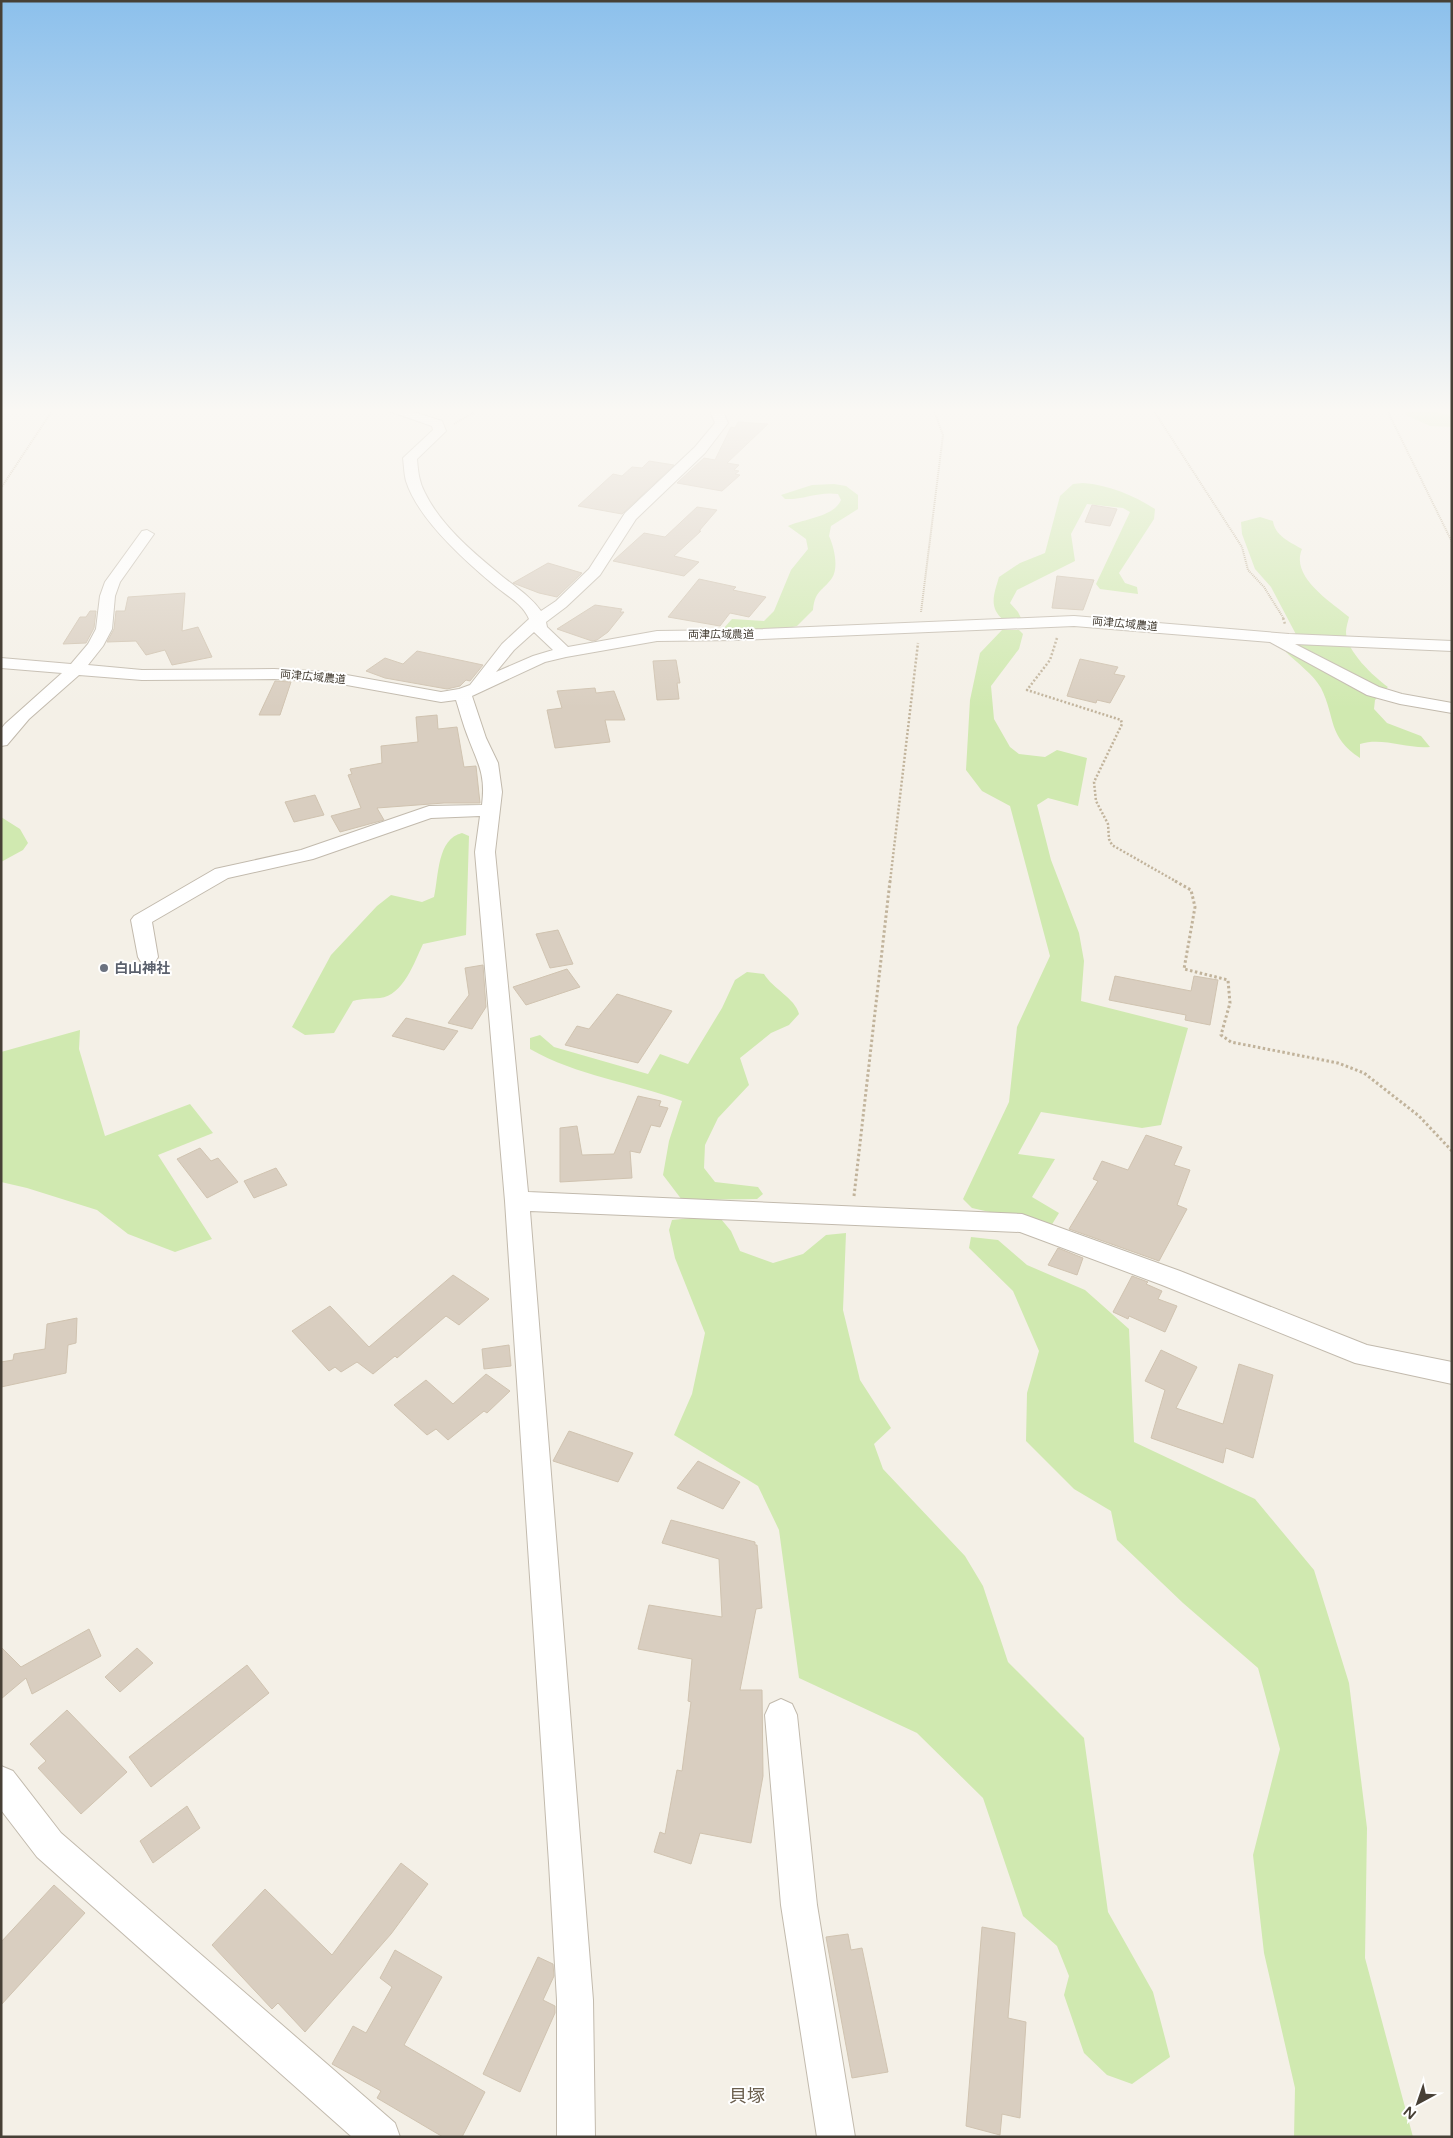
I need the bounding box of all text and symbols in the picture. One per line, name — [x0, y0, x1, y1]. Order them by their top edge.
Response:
street label: 両津広域農道 — [1092, 615, 1158, 633]
street label: 両津広域農道 — [688, 628, 754, 641]
street label: 両津広域農道 — [280, 668, 346, 686]
place label: 白山神社 — [114, 960, 170, 977]
marker: 白山神社 — [98, 962, 110, 974]
north arrow — [1393, 2078, 1443, 2128]
district label: 貝塚 — [729, 2085, 765, 2107]
text: N — [1400, 2102, 1420, 2123]

